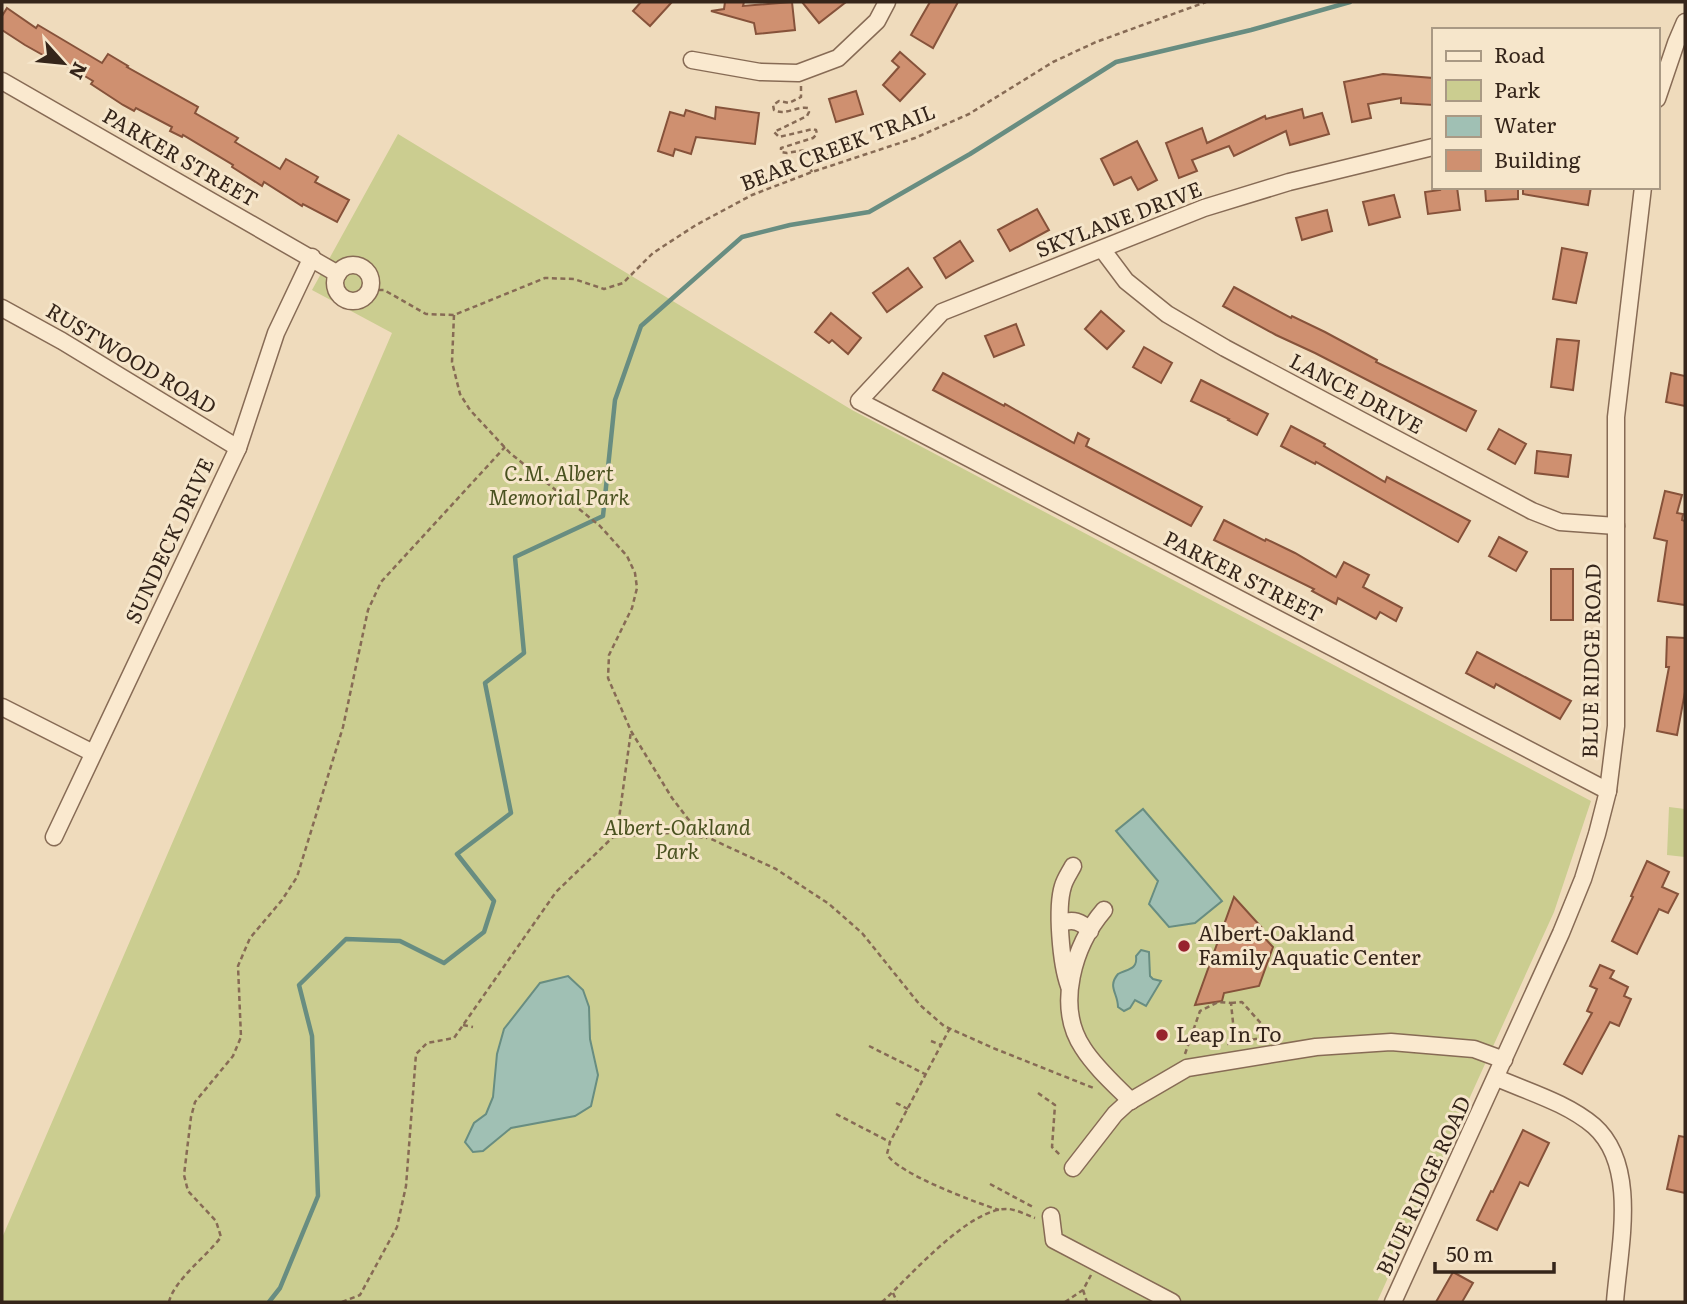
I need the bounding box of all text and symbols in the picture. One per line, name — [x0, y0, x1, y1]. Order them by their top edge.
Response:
north arrow — [28, 28, 98, 98]
legend — [1432, 28, 1659, 189]
text: Road — [1494, 38, 1545, 69]
text: N — [63, 58, 95, 85]
text: Park — [1494, 73, 1540, 104]
street label: BEAR CREEK TRAIL — [735, 94, 939, 197]
street label: PARKER STREET — [98, 99, 265, 213]
text: Water — [1494, 108, 1556, 139]
text: Building — [1494, 143, 1581, 174]
street label: SKYLANE DRIVE — [1031, 172, 1206, 264]
street label: RUSTWOOD ROAD — [41, 294, 223, 420]
street label: LANCE DRIVE — [1285, 344, 1429, 440]
street label: SUNDECK DRIVE — [116, 452, 220, 628]
park label: C.M. Albert Memorial Park — [488, 456, 630, 511]
street label: PARKER STREET — [1159, 521, 1329, 628]
street label: BLUE RIDGE ROAD — [1572, 563, 1607, 759]
park label: Albert-Oakland Park — [603, 810, 751, 865]
place label: Albert-Oakland Family Aquatic Center — [1198, 916, 1421, 971]
marker: Albert-Oakland Family Aquatic Center — [1176, 938, 1192, 954]
place label: Leap In To — [1176, 1017, 1282, 1048]
marker: Leap In To — [1154, 1027, 1170, 1043]
street label: BLUE RIDGE ROAD — [1367, 1090, 1477, 1280]
scale bar — [1435, 1230, 1554, 1274]
text: 50 m — [1446, 1237, 1493, 1268]

